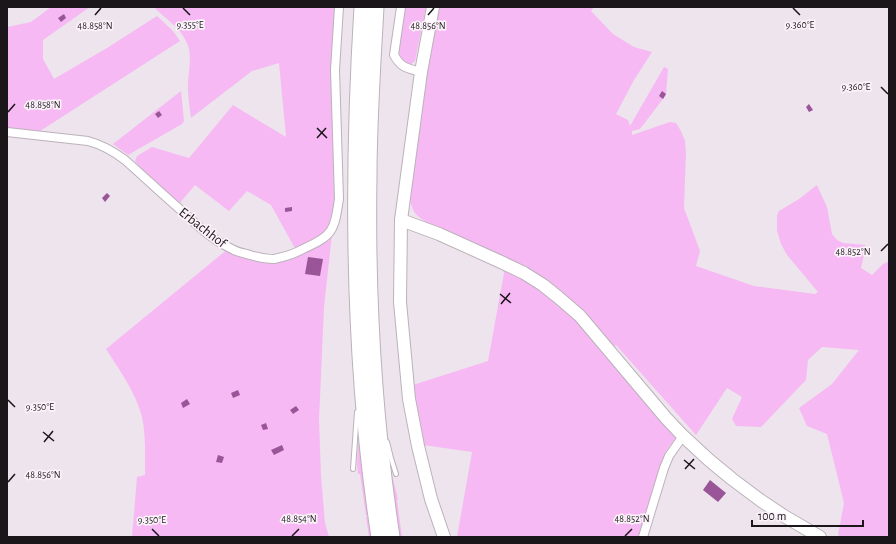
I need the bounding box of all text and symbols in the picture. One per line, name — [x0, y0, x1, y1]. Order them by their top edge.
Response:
text: 9.355°E — [176, 20, 204, 30]
text: 9.360°E — [786, 20, 815, 30]
text: 48.858°N — [77, 21, 113, 31]
text: 48.856°N — [410, 21, 446, 31]
text: 9.360°E — [842, 82, 871, 92]
text: 48.858°N — [25, 100, 61, 110]
street label: Erbachhof — [176, 205, 229, 251]
text: 48.852°N — [835, 247, 871, 257]
text: 9.350°E — [26, 402, 54, 412]
text: 48.856°N — [25, 470, 61, 480]
scale bar — [752, 502, 863, 528]
text: 100 m — [758, 510, 786, 522]
text: 48.854°N — [281, 514, 317, 524]
text: 48.852°N — [614, 514, 650, 524]
text: 9.350°E — [138, 515, 166, 525]

